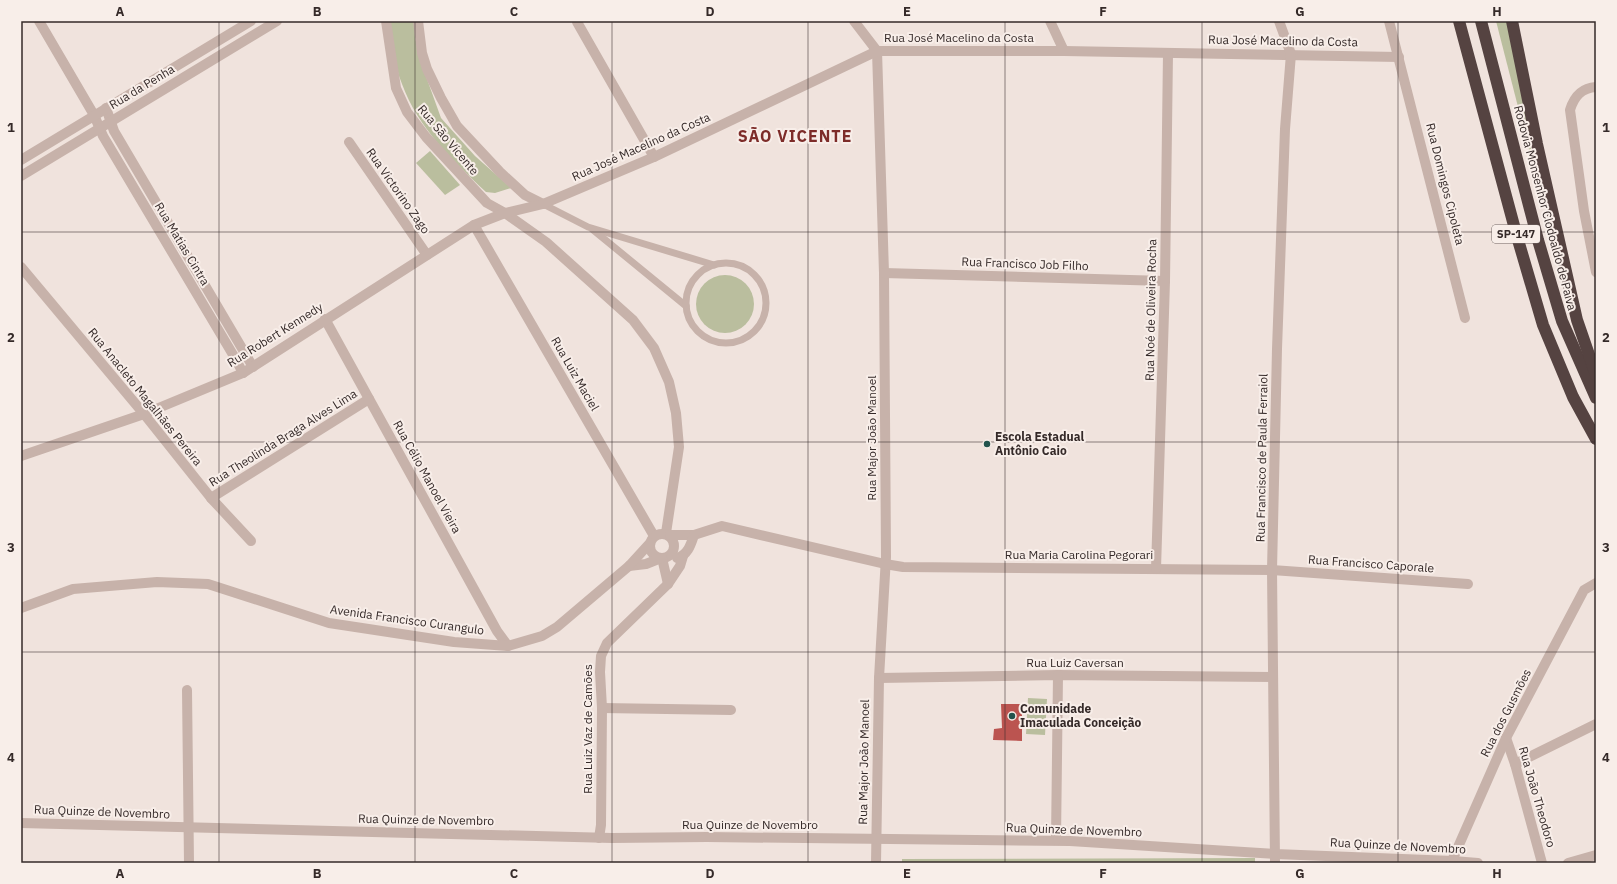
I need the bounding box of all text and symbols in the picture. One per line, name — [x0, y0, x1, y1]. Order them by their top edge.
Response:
text: A — [116, 3, 125, 20]
text: B — [313, 3, 322, 20]
text: C — [510, 3, 519, 20]
text: D — [705, 3, 715, 20]
text: E — [903, 3, 911, 20]
text: F — [1099, 3, 1107, 20]
text: G — [1295, 3, 1305, 20]
text: H — [1492, 3, 1502, 20]
street label: Rua José Macelino da Costa — [884, 30, 1035, 45]
street label: Rua José Macelino da Costa — [1208, 32, 1359, 49]
street label: Rua da Penha — [106, 61, 178, 112]
street label: Rua São Vicente — [415, 101, 482, 178]
street label: Rodovia Monsenhor Clodoaldo de Paiva — [1511, 104, 1580, 313]
street label: Rua José Macelino da Costa — [569, 109, 713, 184]
text: 1 — [7, 119, 15, 136]
text: 1 — [1602, 119, 1610, 136]
street label: Rua Domingos Cipoleta — [1423, 121, 1468, 247]
district label: SÃO VICENTE — [738, 126, 852, 146]
street label: Rua Victorino Zago — [363, 145, 434, 237]
street label: Rua Matias Cintra — [152, 199, 213, 289]
road number: SP-147 — [1492, 225, 1540, 243]
street label: Rua Noé de Oliveira Rocha — [1142, 238, 1159, 381]
street label: Rua Francisco Job Filho — [961, 254, 1089, 273]
street label: Rua Robert Kennedy — [224, 299, 325, 370]
street label: Rua Anacleto Magalhães Pereira — [85, 325, 206, 469]
text: 2 — [7, 329, 15, 346]
text: 2 — [1602, 329, 1610, 346]
street label: Rua Luiz Maciel — [548, 334, 603, 413]
street label: Rua Francisco de Paula Ferraiol — [1253, 374, 1270, 542]
street label: Rua Major João Manoel — [864, 375, 879, 501]
street label: Rua Theolinda Braga Alves Lima — [206, 385, 360, 489]
street label: Rua Célio Manoel Vieira — [390, 418, 465, 536]
place label: Escola Estadual Antônio Caio — [995, 429, 1084, 458]
marker: Escola Estadual Antônio Caio — [982, 439, 992, 449]
text: 3 — [7, 539, 15, 556]
text: 3 — [1602, 539, 1610, 556]
street label: Rua Maria Carolina Pegorari — [1005, 547, 1153, 562]
street label: Rua Francisco Caporale — [1307, 552, 1435, 575]
street label: Avenida Francisco Curangulo — [329, 601, 485, 638]
street label: Rua Luiz Caversan — [1026, 655, 1124, 670]
street label: Rua Luiz Vaz de Camões — [580, 664, 595, 794]
street label: Rua dos Gusmões — [1477, 666, 1534, 759]
street label: Rua Major João Manoel — [855, 699, 872, 825]
place label: Comunidade Imaculada Conceição — [1020, 701, 1142, 730]
marker: Comunidade Imaculada Conceição — [1007, 711, 1017, 721]
street label: Rua João Theodoro — [1516, 745, 1559, 849]
text: 4 — [7, 749, 15, 766]
text: 4 — [1602, 749, 1610, 766]
street label: Rua Quinze de Novembro — [34, 802, 171, 821]
street label: Rua Quinze de Novembro — [358, 811, 494, 828]
street label: Rua Quinze de Novembro — [682, 817, 818, 832]
street label: Rua Quinze de Novembro — [1006, 820, 1143, 839]
street label: Rua Quinze de Novembro — [1330, 834, 1467, 857]
text: A — [116, 865, 125, 882]
text: B — [313, 865, 322, 882]
text: C — [510, 865, 519, 882]
text: D — [705, 865, 715, 882]
text: E — [903, 865, 911, 882]
text: F — [1099, 865, 1107, 882]
text: G — [1295, 865, 1305, 882]
text: H — [1492, 865, 1502, 882]

